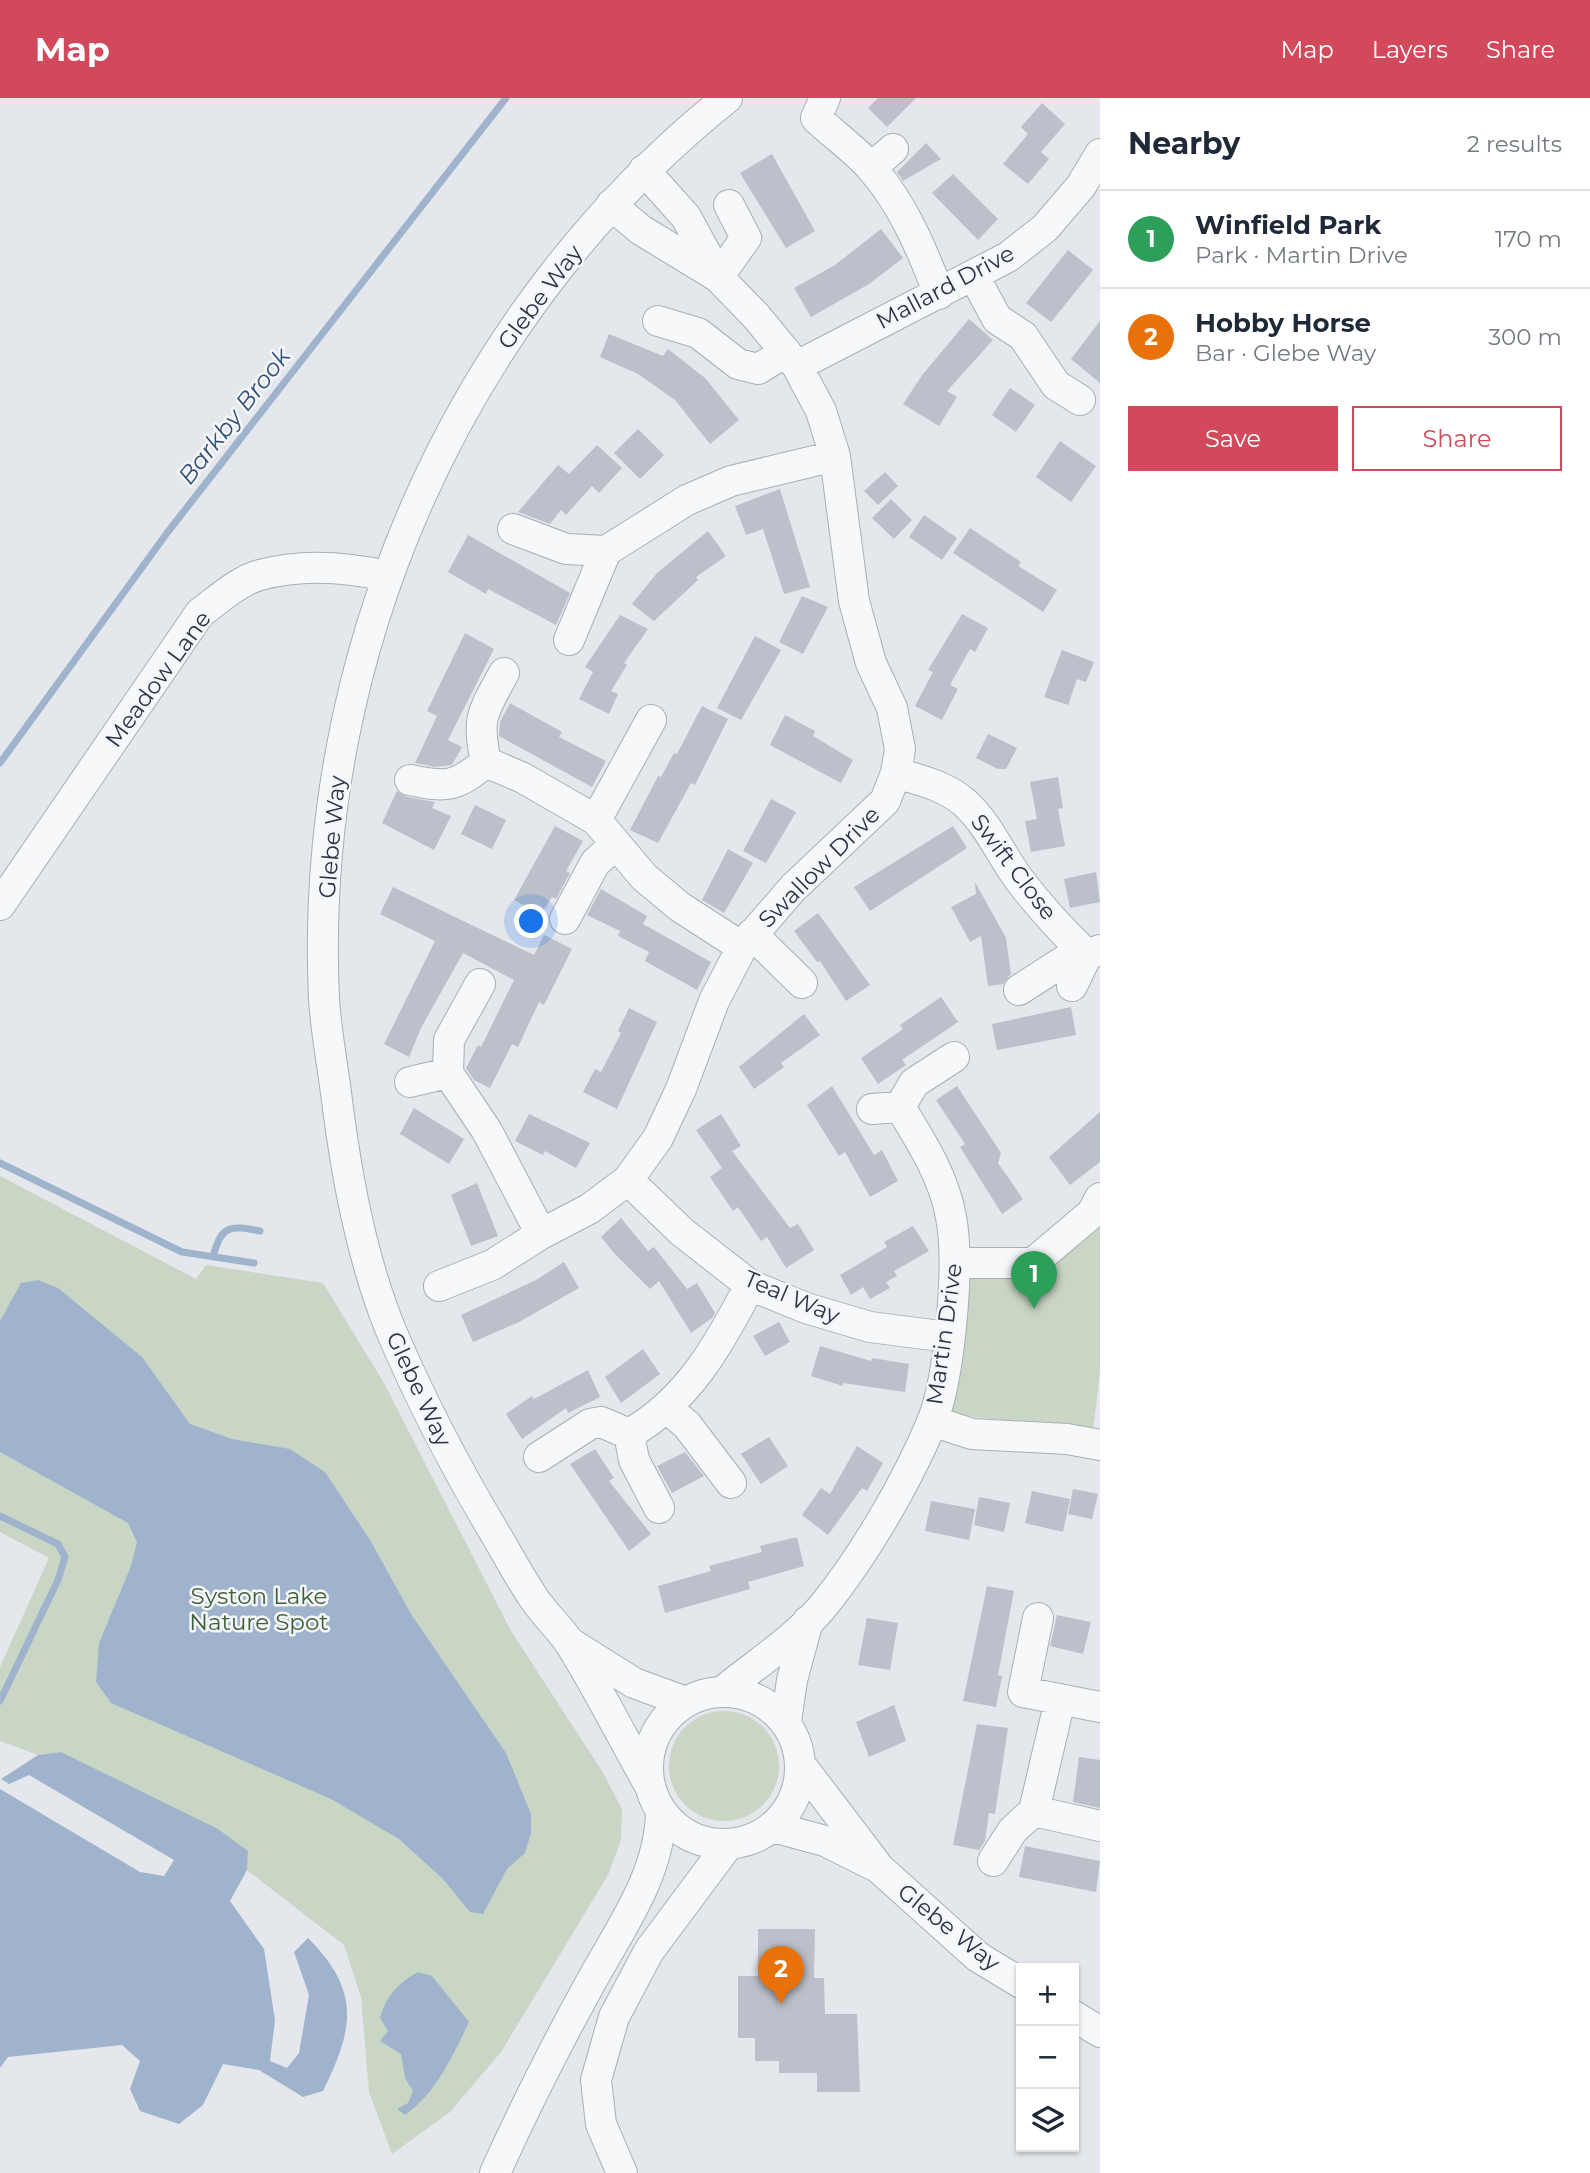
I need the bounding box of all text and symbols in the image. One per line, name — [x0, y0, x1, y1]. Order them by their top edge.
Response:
text: Map — [35, 29, 110, 69]
text: Map — [1280, 35, 1334, 64]
text: Layers — [1372, 35, 1448, 64]
text: Share — [1486, 35, 1555, 64]
text: Nearby — [1128, 125, 1240, 162]
text: 2 results — [1467, 130, 1562, 158]
text: Winfield Park — [1195, 209, 1381, 241]
text: 1 — [1146, 225, 1156, 253]
text: 170 m — [1495, 225, 1562, 253]
street label: Glebe Way — [492, 239, 589, 355]
street label: Mallard Drive — [871, 239, 1019, 335]
text: Park · Martin Drive — [1195, 241, 1408, 269]
text: Hobby Horse — [1195, 307, 1371, 339]
text: 2 — [1144, 323, 1158, 351]
text: 300 m — [1488, 323, 1562, 351]
text: Bar · Glebe Way — [1195, 339, 1376, 367]
water label: Barkby Brook — [172, 341, 297, 490]
button: Save — [1128, 406, 1338, 471]
button: Share — [1352, 406, 1562, 471]
street label: Meadow Lane — [99, 605, 217, 753]
street label: Glebe Way — [313, 774, 351, 900]
street label: Swallow Drive — [752, 800, 886, 934]
street label: Swift Close — [965, 808, 1063, 926]
your location — [514, 904, 548, 938]
pin: 1 — [1011, 1251, 1057, 1309]
street label: Martin Drive — [920, 1262, 968, 1406]
street label: Teal Way — [740, 1264, 845, 1330]
street label: Glebe Way — [380, 1327, 458, 1451]
park label: Syston Lake Nature Spot — [189, 1582, 329, 1636]
street label: Glebe Way — [892, 1877, 1006, 1977]
pin: 2 — [758, 1946, 804, 2004]
map controls — [1016, 1963, 1079, 2152]
button: + — [1016, 1963, 1079, 2026]
button: − — [1016, 2026, 1079, 2089]
button: layers — [1016, 2089, 1079, 2152]

